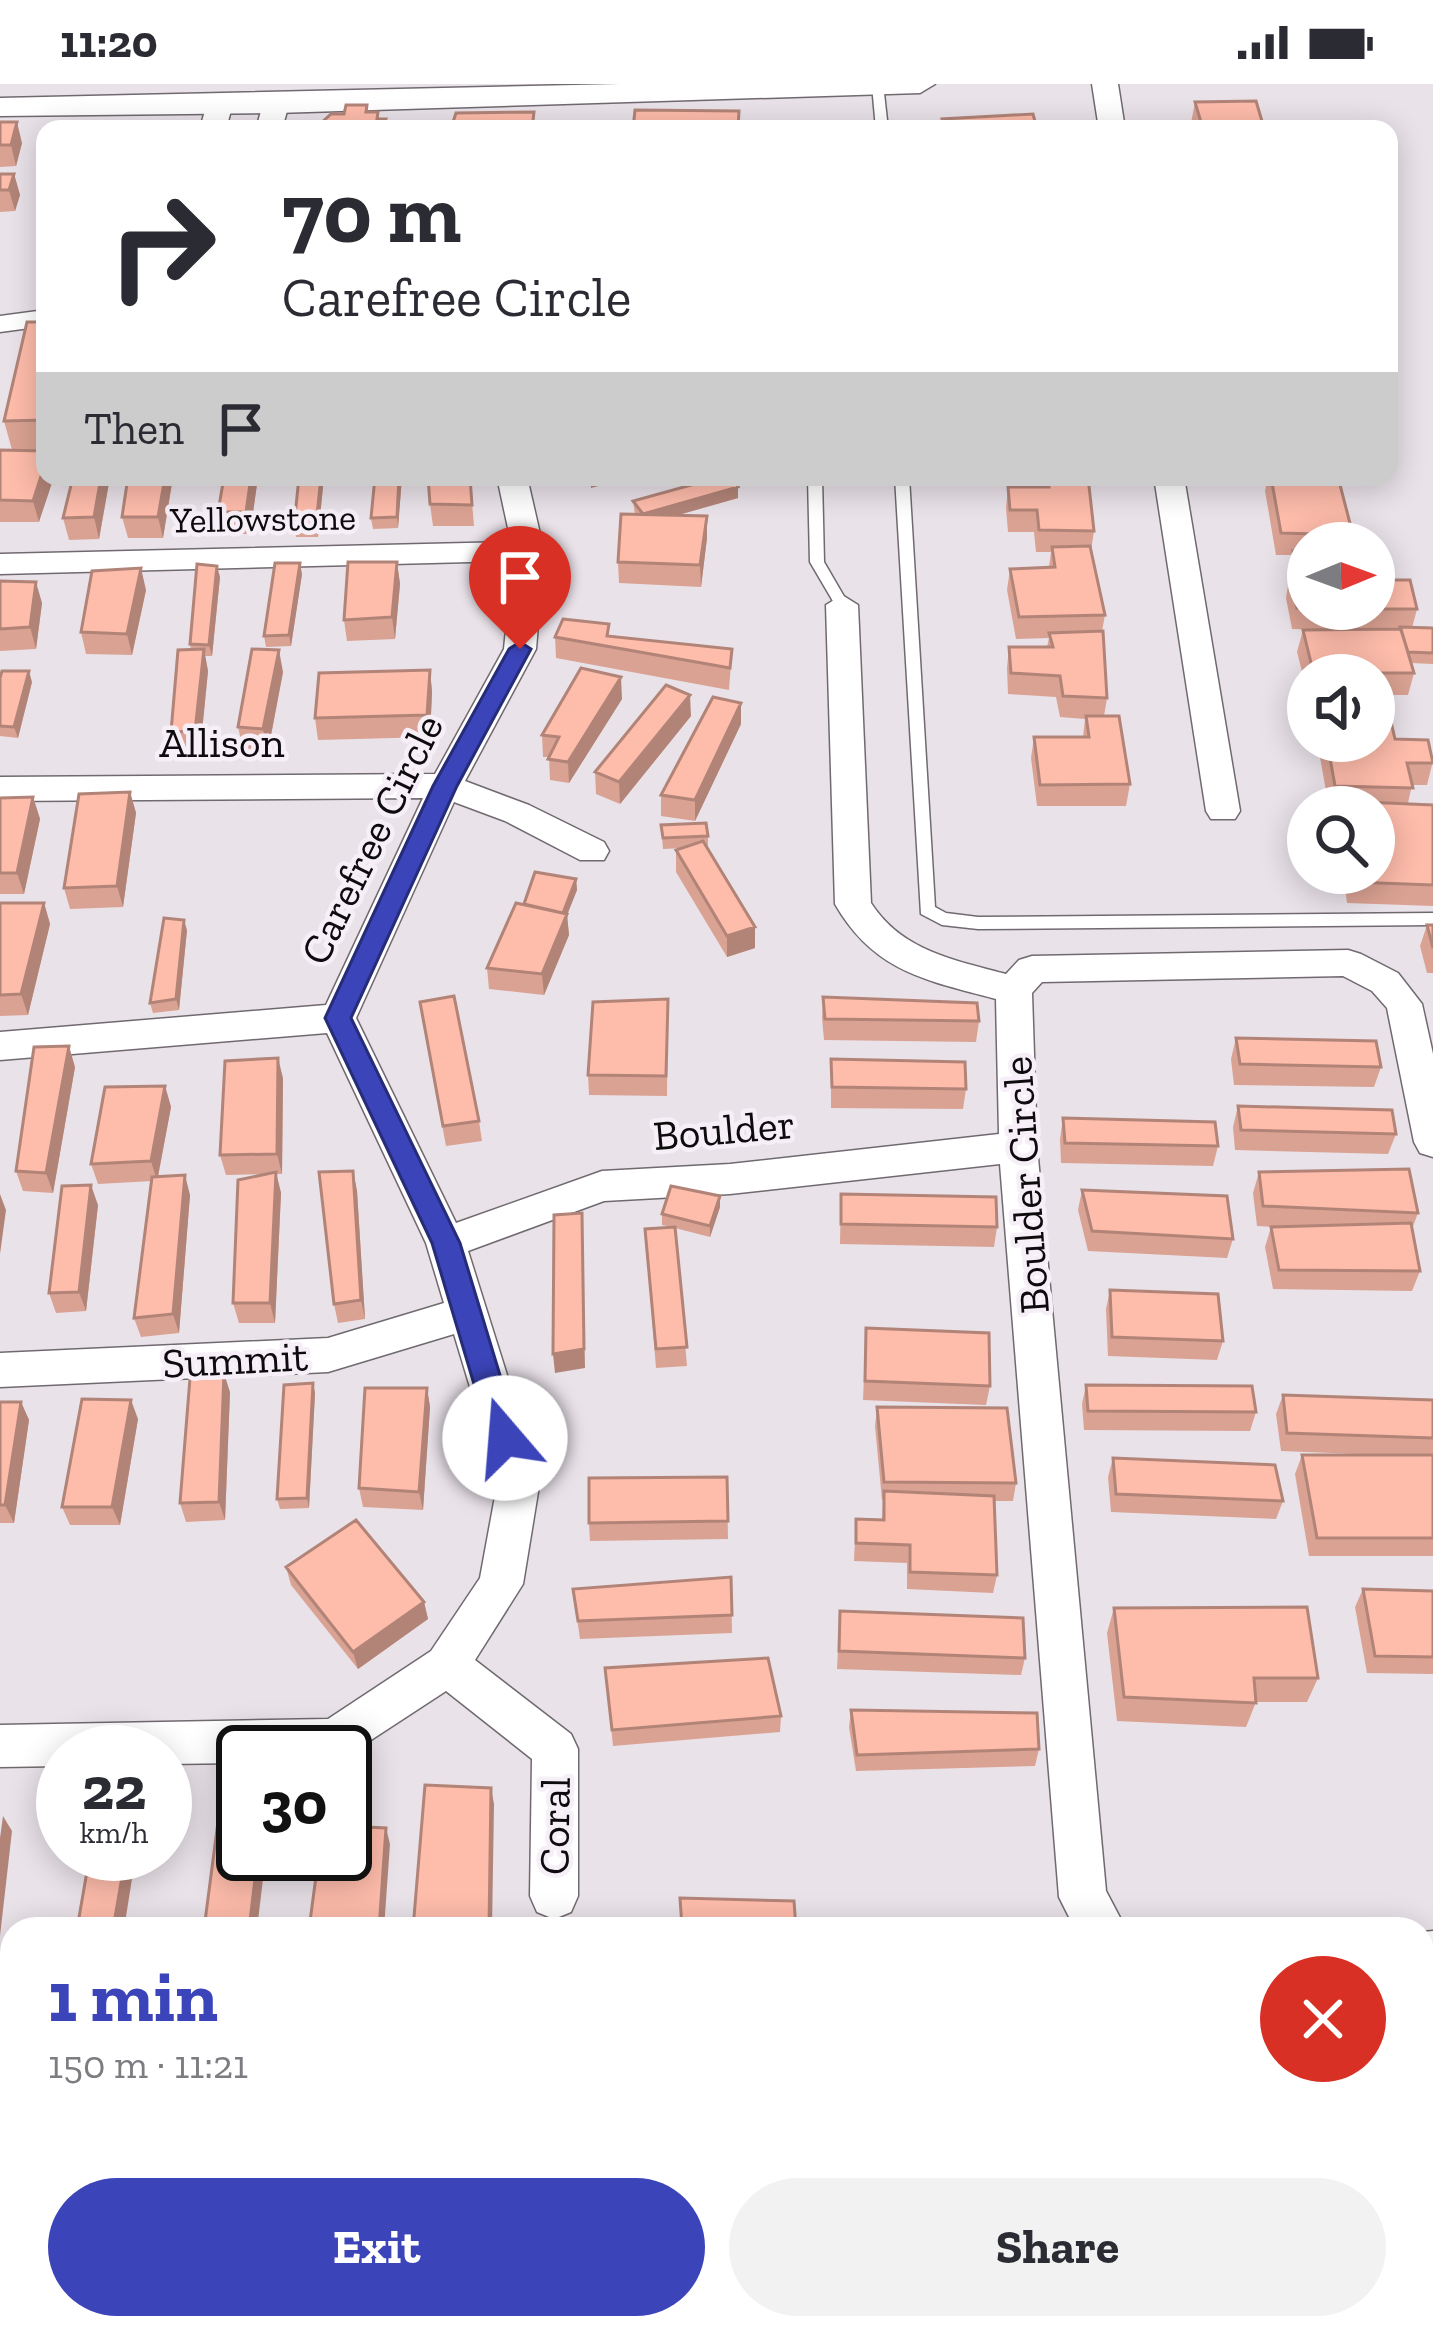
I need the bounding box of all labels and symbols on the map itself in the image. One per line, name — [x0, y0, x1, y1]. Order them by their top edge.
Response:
street label: Yellowstone — [169, 495, 356, 542]
north arrow — [1287, 522, 1395, 630]
pin — [469, 526, 571, 649]
street label: Carefree Circle — [289, 706, 454, 973]
street label: Allison — [159, 717, 285, 768]
street label: Boulder Circle — [991, 1055, 1060, 1315]
street label: Boulder — [651, 1098, 797, 1161]
street label: Summit — [161, 1330, 310, 1389]
position arrow — [442, 1375, 568, 1501]
speed limit sign: 30 — [216, 1725, 372, 1881]
street label: Coral — [528, 1777, 581, 1875]

